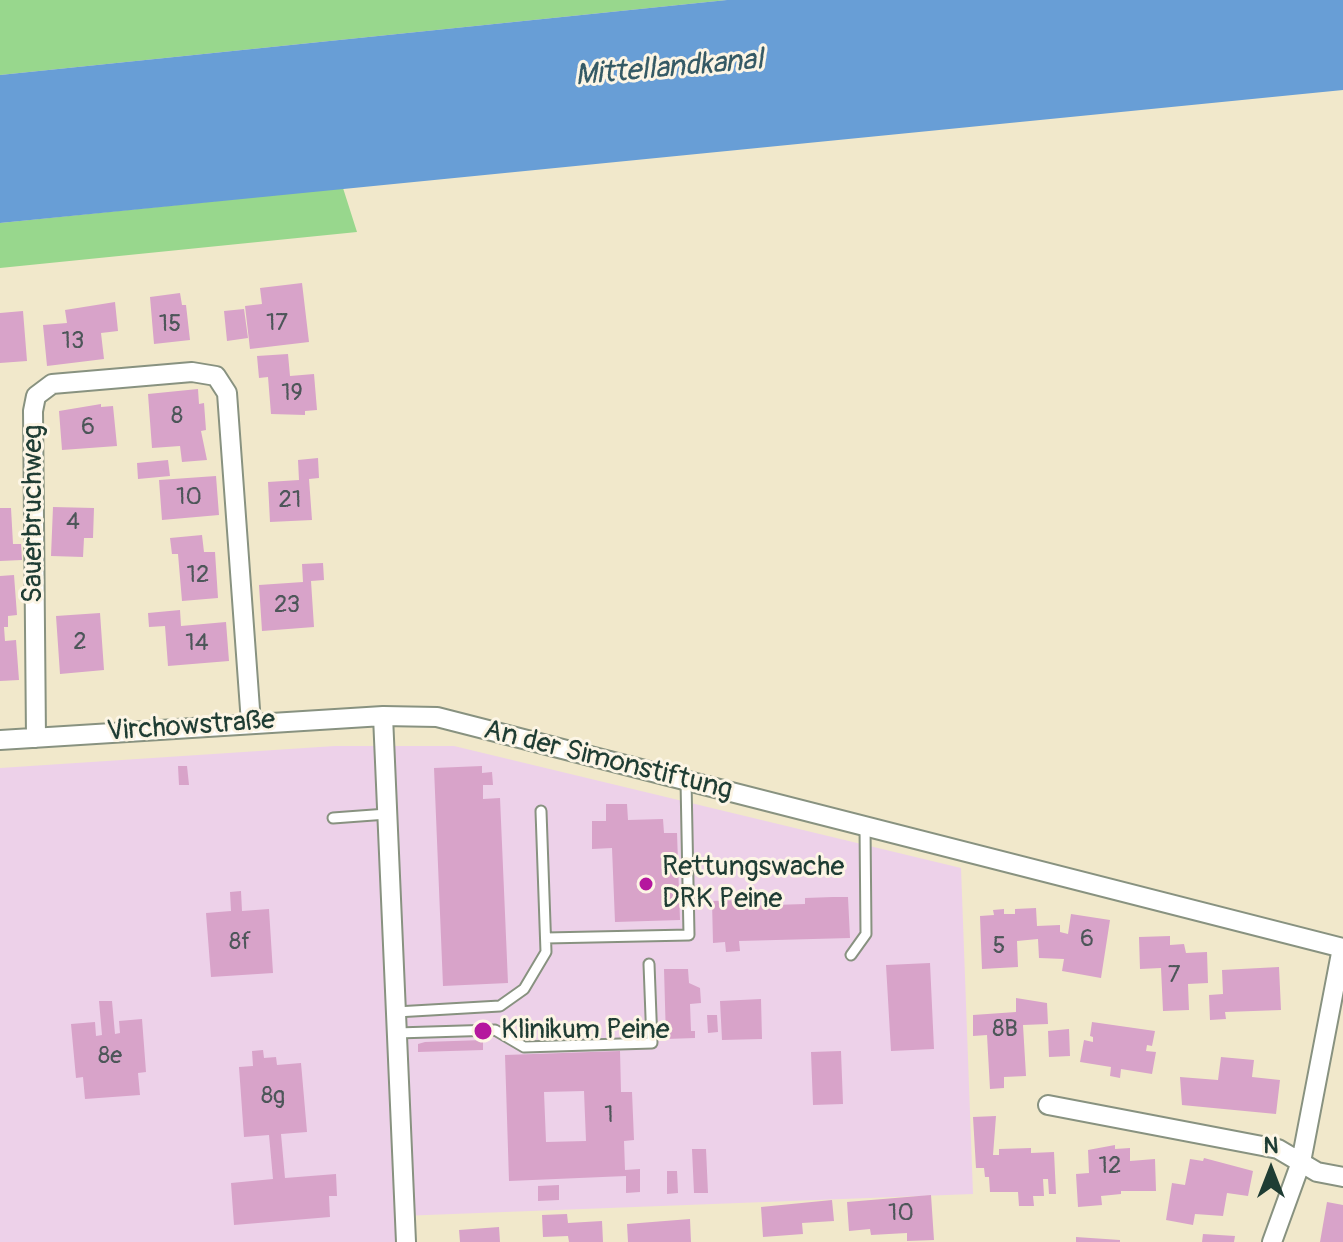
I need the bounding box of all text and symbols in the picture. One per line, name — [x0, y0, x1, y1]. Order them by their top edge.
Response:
water label: Mittellandkanal — [574, 43, 764, 95]
house number: 17 — [266, 310, 288, 338]
house number: 15 — [159, 311, 181, 339]
house number: 13 — [62, 328, 84, 356]
house number: 19 — [281, 380, 303, 408]
house number: 8 — [171, 403, 183, 431]
house number: 6 — [81, 414, 95, 442]
street label: Sauerbruchweg — [17, 425, 51, 603]
house number: 10 — [176, 484, 202, 512]
house number: 21 — [279, 487, 301, 515]
house number: 4 — [66, 509, 80, 537]
house number: 12 — [187, 562, 209, 590]
house number: 23 — [274, 592, 300, 620]
house number: 2 — [73, 629, 87, 657]
house number: 14 — [185, 630, 209, 658]
street label: Virchowstraße — [106, 704, 276, 750]
street label: An der Simonstiftung — [480, 714, 736, 808]
place label: Rettungswache DRK Peine — [662, 851, 844, 917]
marker: Rettungswache DRK Peine — [637, 875, 655, 893]
house number: 6 — [1080, 926, 1094, 954]
house number: 8f — [229, 929, 251, 957]
house number: 5 — [992, 933, 1006, 961]
house number: 7 — [1168, 962, 1180, 990]
place label: Klinikum Peine — [501, 1014, 670, 1048]
house number: 8B — [992, 1016, 1018, 1044]
marker: Klinikum Peine — [472, 1020, 494, 1042]
house number: 8e — [98, 1043, 122, 1071]
house number: 8g — [261, 1083, 285, 1111]
house number: 1 — [604, 1102, 614, 1130]
north arrow — [1231, 1130, 1311, 1210]
text: N — [1264, 1132, 1278, 1160]
house number: 12 — [1099, 1153, 1121, 1181]
house number: 10 — [888, 1200, 914, 1228]

